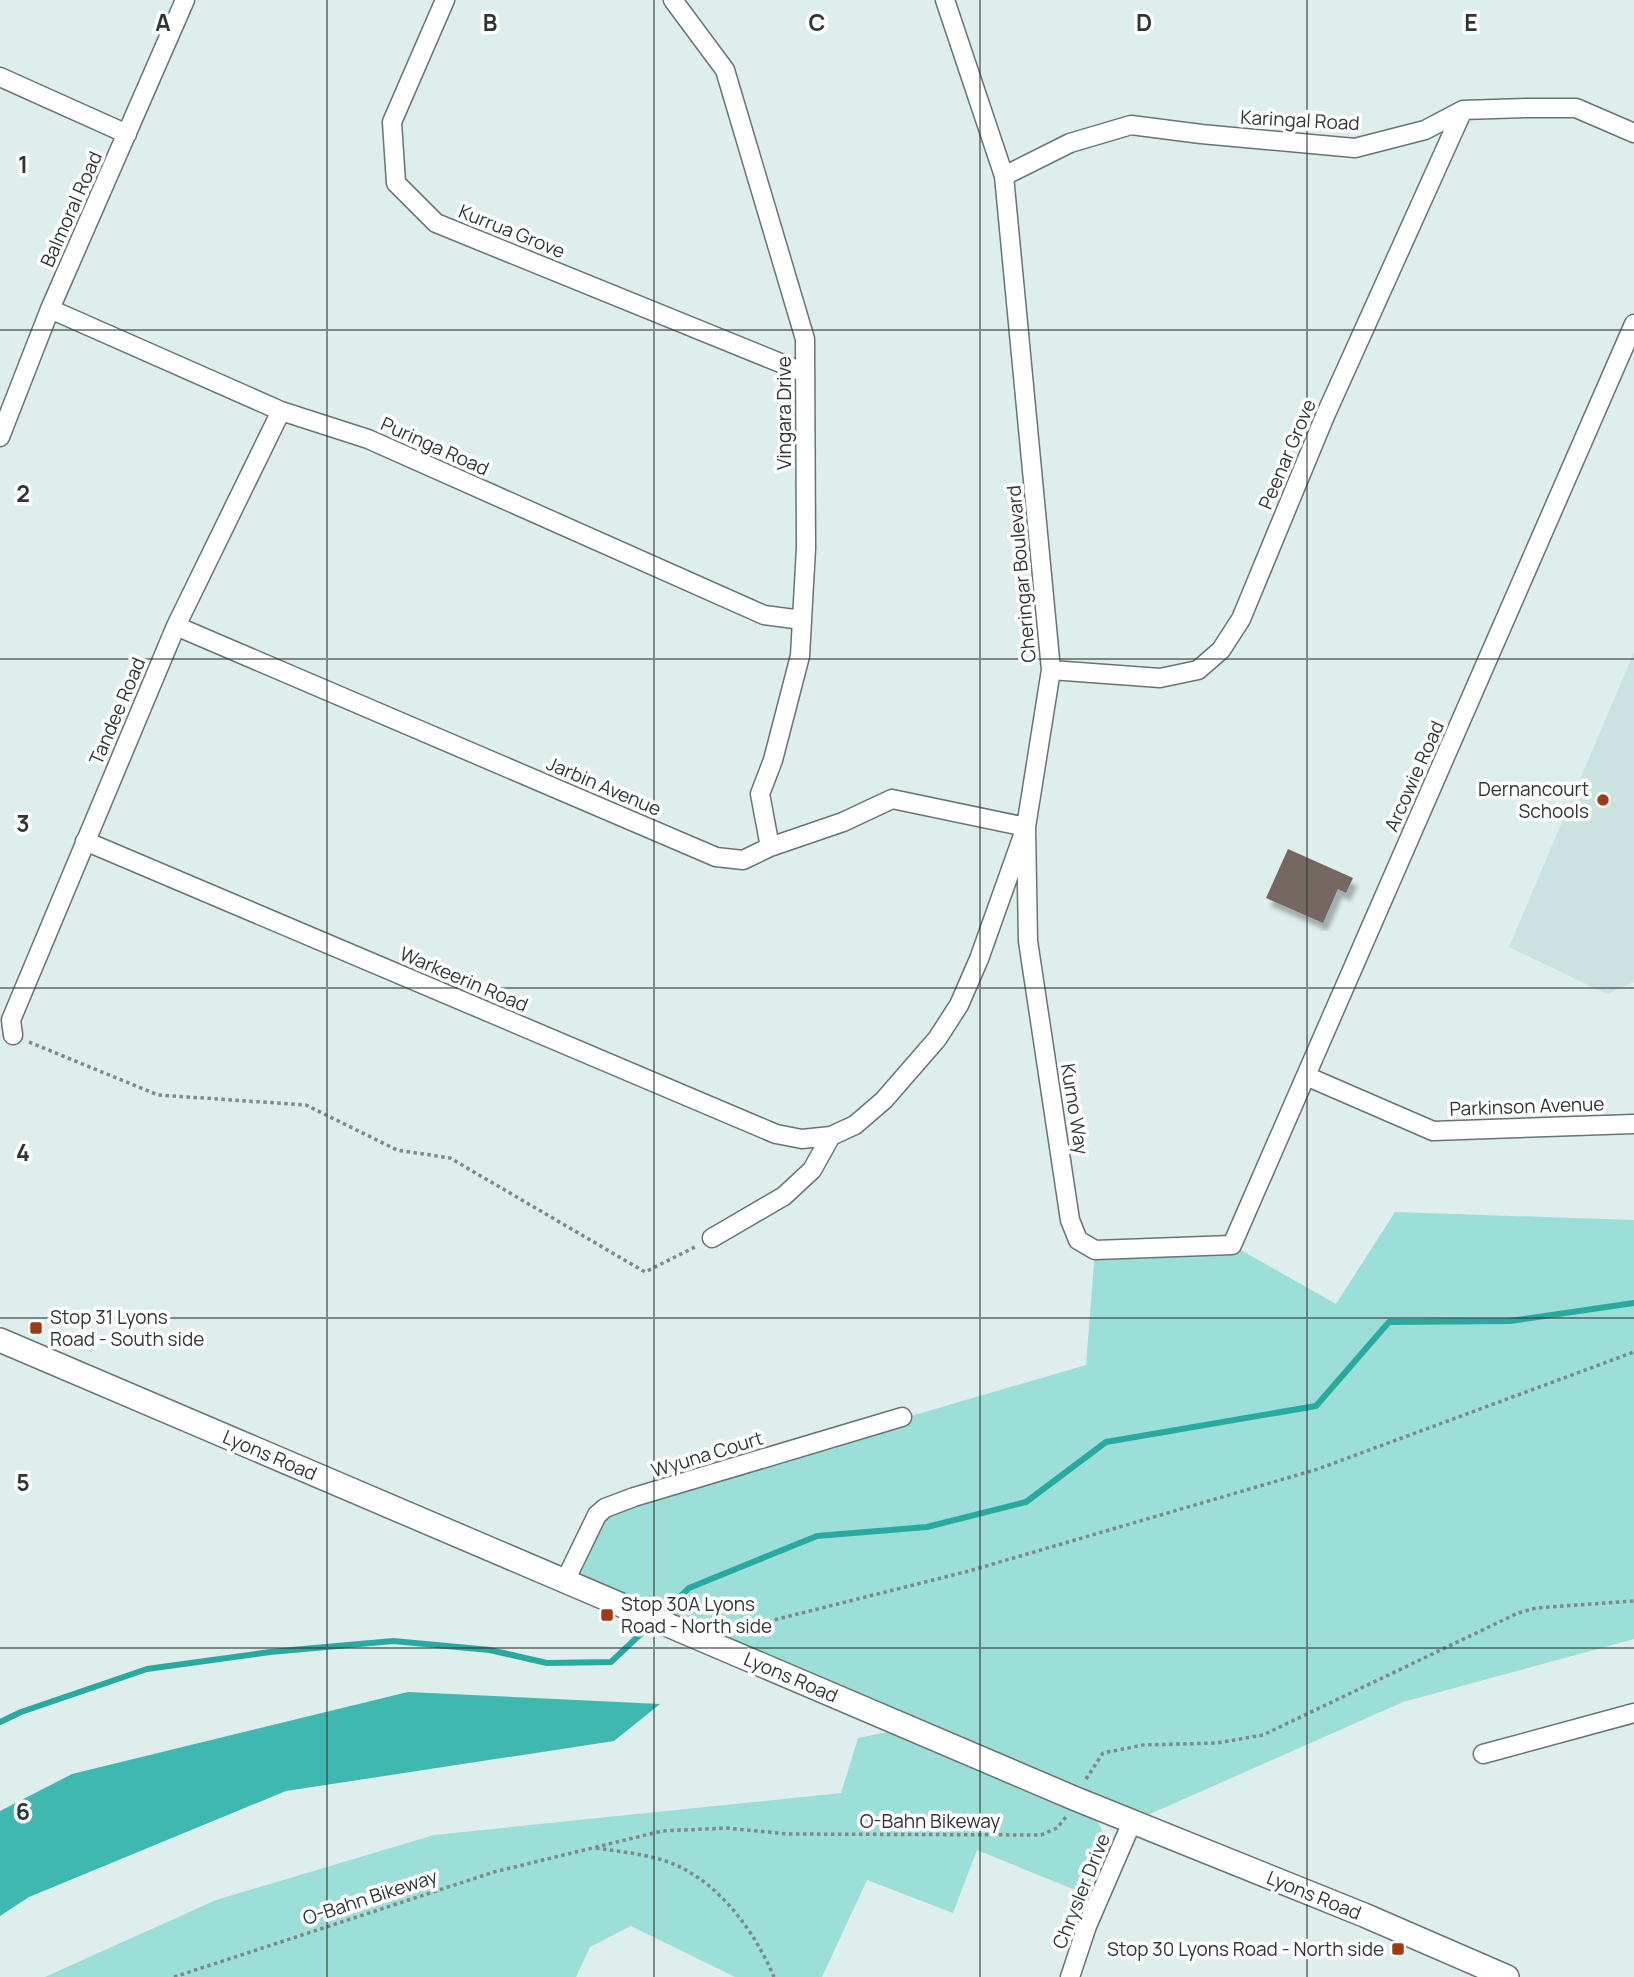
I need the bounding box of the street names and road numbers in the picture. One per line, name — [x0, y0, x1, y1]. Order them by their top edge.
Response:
street label: Karingal Road — [1240, 104, 1360, 136]
street label: Balmoral Road — [34, 147, 108, 271]
street label: Kurrua Grove — [455, 198, 569, 264]
street label: Vingara Drive — [771, 356, 797, 470]
street label: Peenar Grove — [1252, 395, 1322, 513]
street label: Puringa Road — [377, 411, 493, 481]
street label: Cheringar Boulevard — [1000, 484, 1042, 664]
street label: Tandee Road — [83, 653, 151, 769]
street label: Arcowie Road — [1378, 716, 1450, 836]
street label: Jarbin Avenue — [543, 750, 665, 822]
street label: Warkeerin Road — [396, 940, 532, 1018]
street label: Kurno Way — [1055, 1062, 1095, 1156]
street label: Parkinson Avenue — [1449, 1090, 1605, 1122]
street label: Lyons Road — [219, 1424, 321, 1486]
street label: Wyuna Court — [648, 1425, 766, 1483]
street label: Lyons Road — [740, 1646, 842, 1708]
street label: O-Bahn Bikeway — [860, 1808, 1000, 1834]
street label: Chrysler Drive — [1046, 1829, 1116, 1953]
street label: O-Bahn Bikeway — [299, 1863, 441, 1931]
street label: Lyons Road — [1263, 1864, 1365, 1926]

